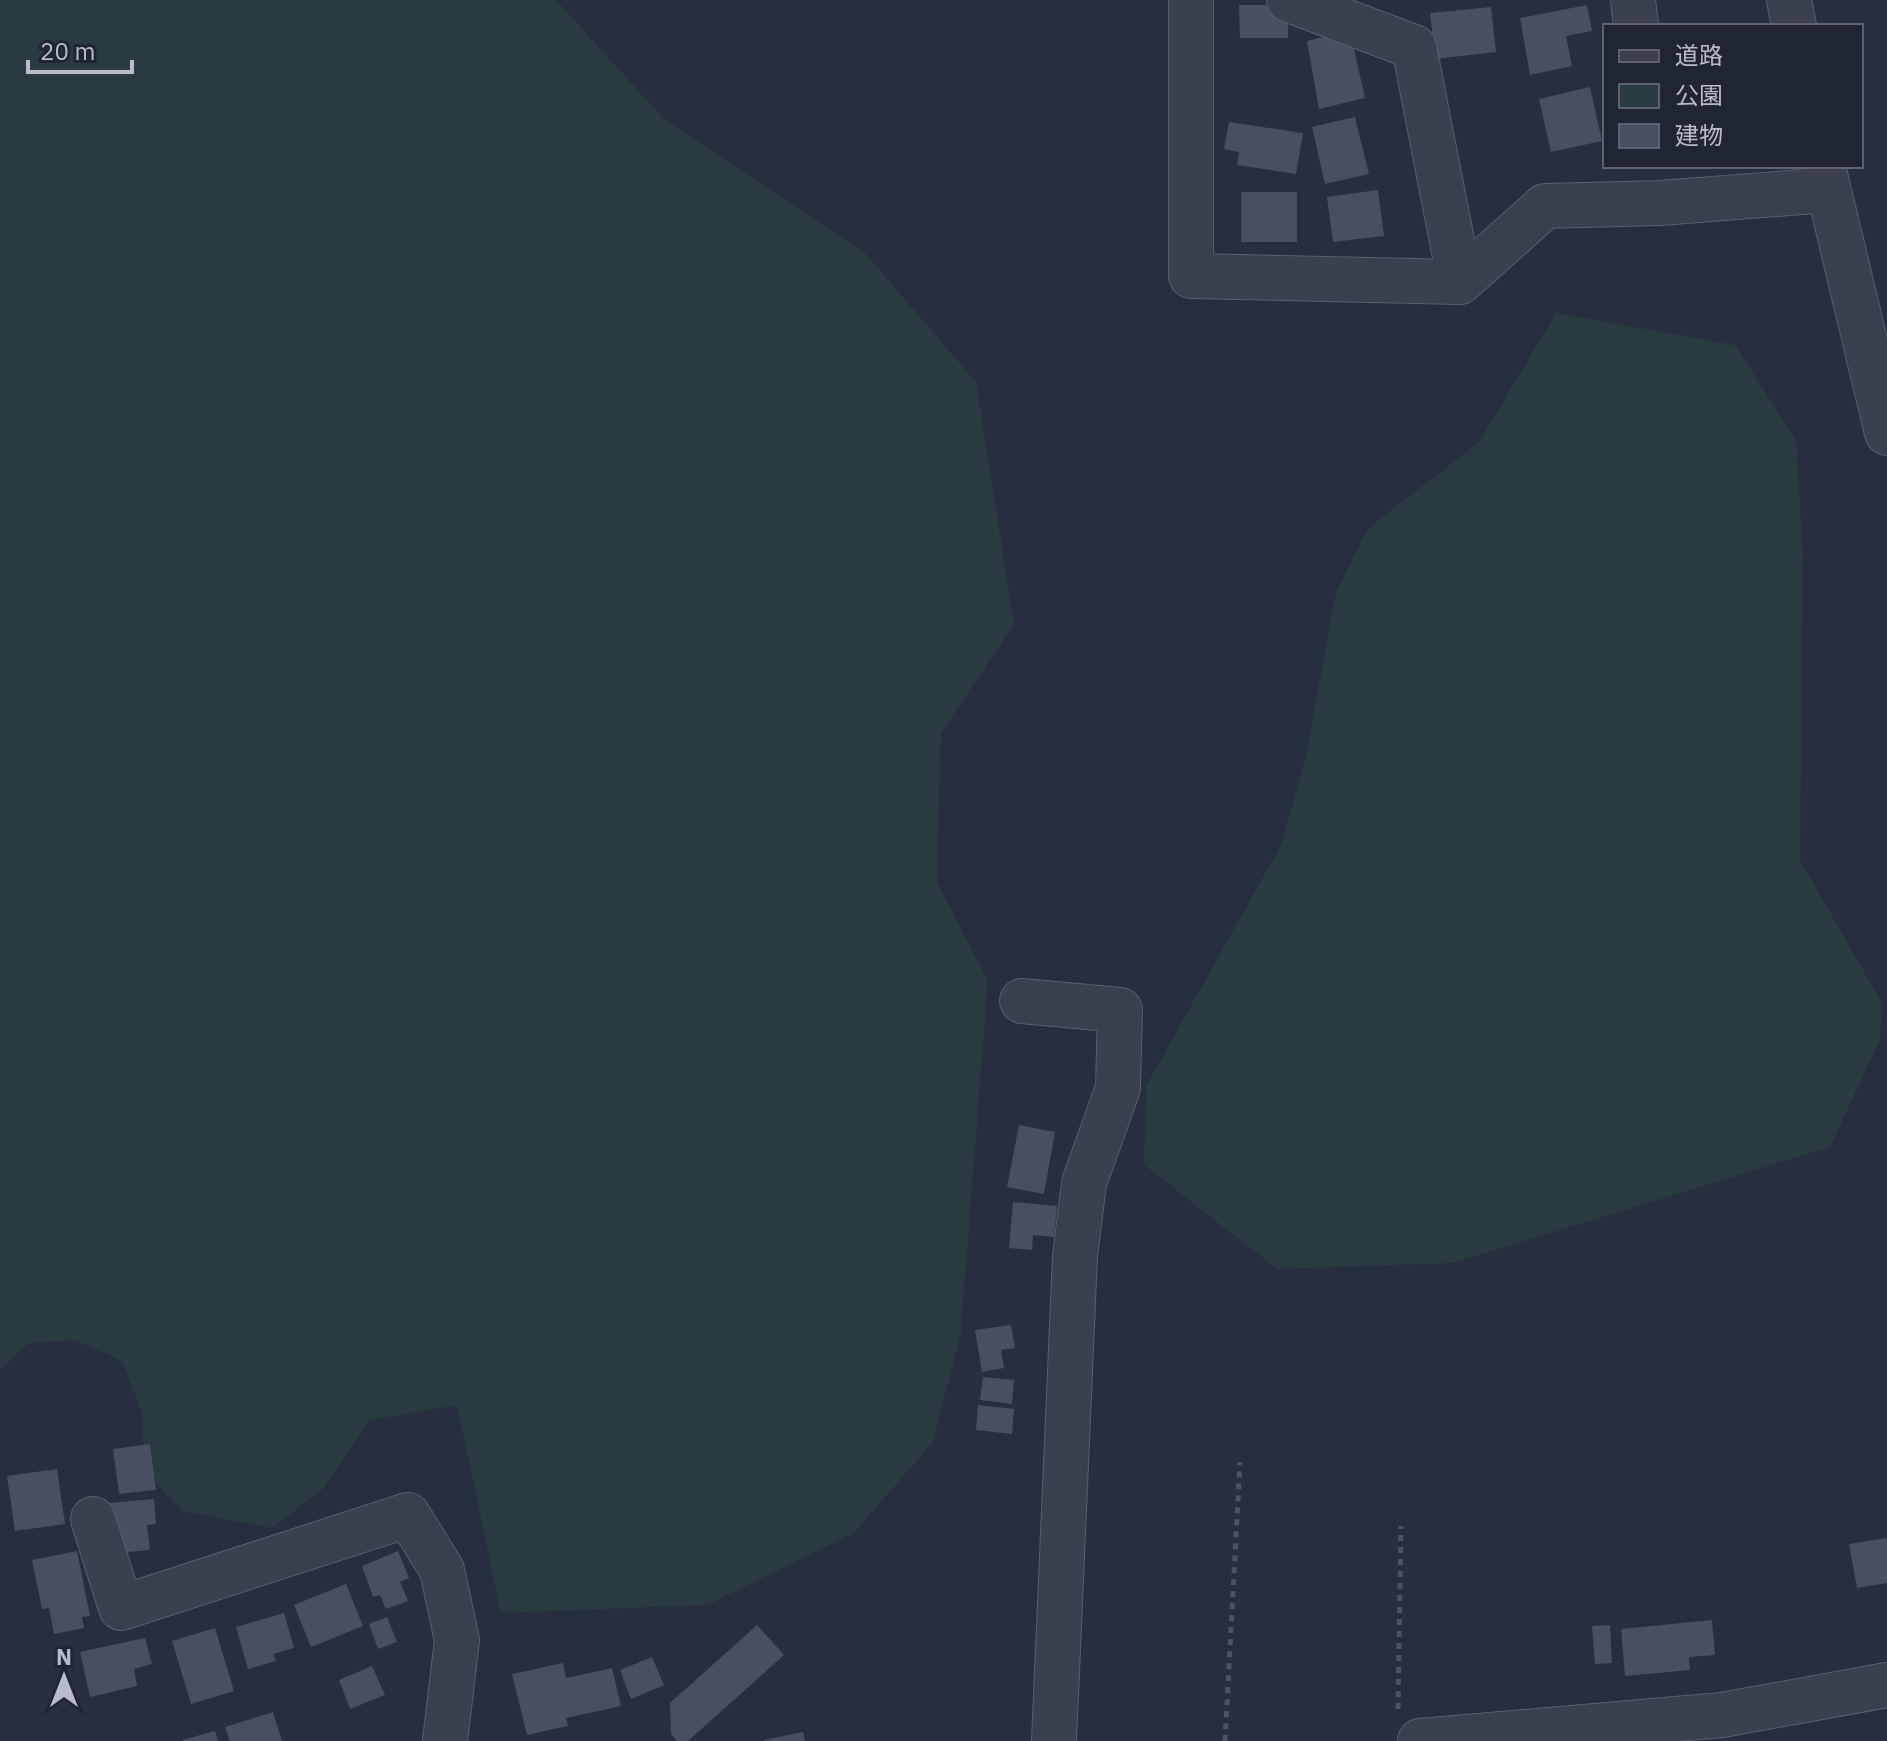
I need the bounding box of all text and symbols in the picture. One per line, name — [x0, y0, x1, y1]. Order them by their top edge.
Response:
scale bar — [28, 24, 132, 74]
legend — [1603, 24, 1863, 168]
text: 20 m — [40, 35, 95, 67]
text: 道路 — [1675, 39, 1723, 71]
text: 公園 — [1675, 79, 1723, 111]
text: 建物 — [1675, 119, 1723, 151]
north arrow — [24, 1637, 104, 1717]
text: N — [56, 1642, 72, 1671]

